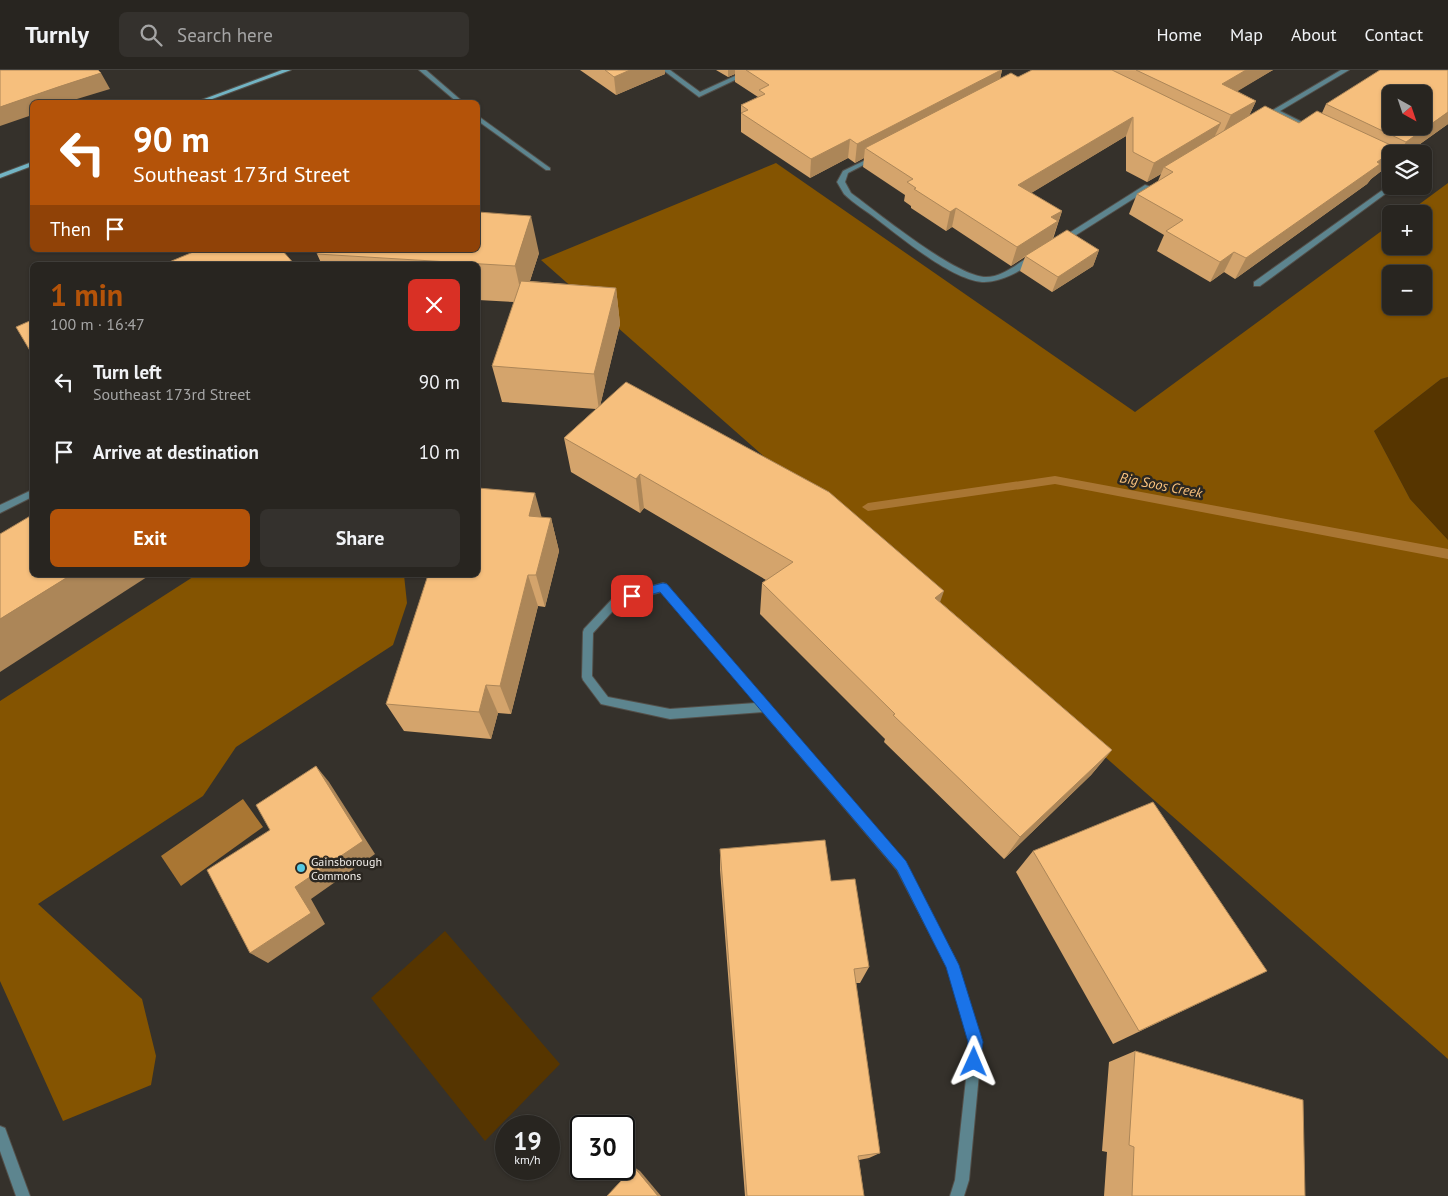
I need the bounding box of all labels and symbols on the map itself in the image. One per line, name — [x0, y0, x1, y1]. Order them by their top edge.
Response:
north arrow — [1382, 85, 1432, 135]
water label: Big Soos Creek — [1118, 468, 1204, 502]
pin — [611, 575, 653, 617]
place label: Gainsborough Commons — [311, 854, 382, 883]
marker: Gainsborough Commons — [295, 862, 307, 874]
position arrow — [947, 1035, 999, 1087]
speed limit sign: 30 — [570, 1115, 635, 1180]

